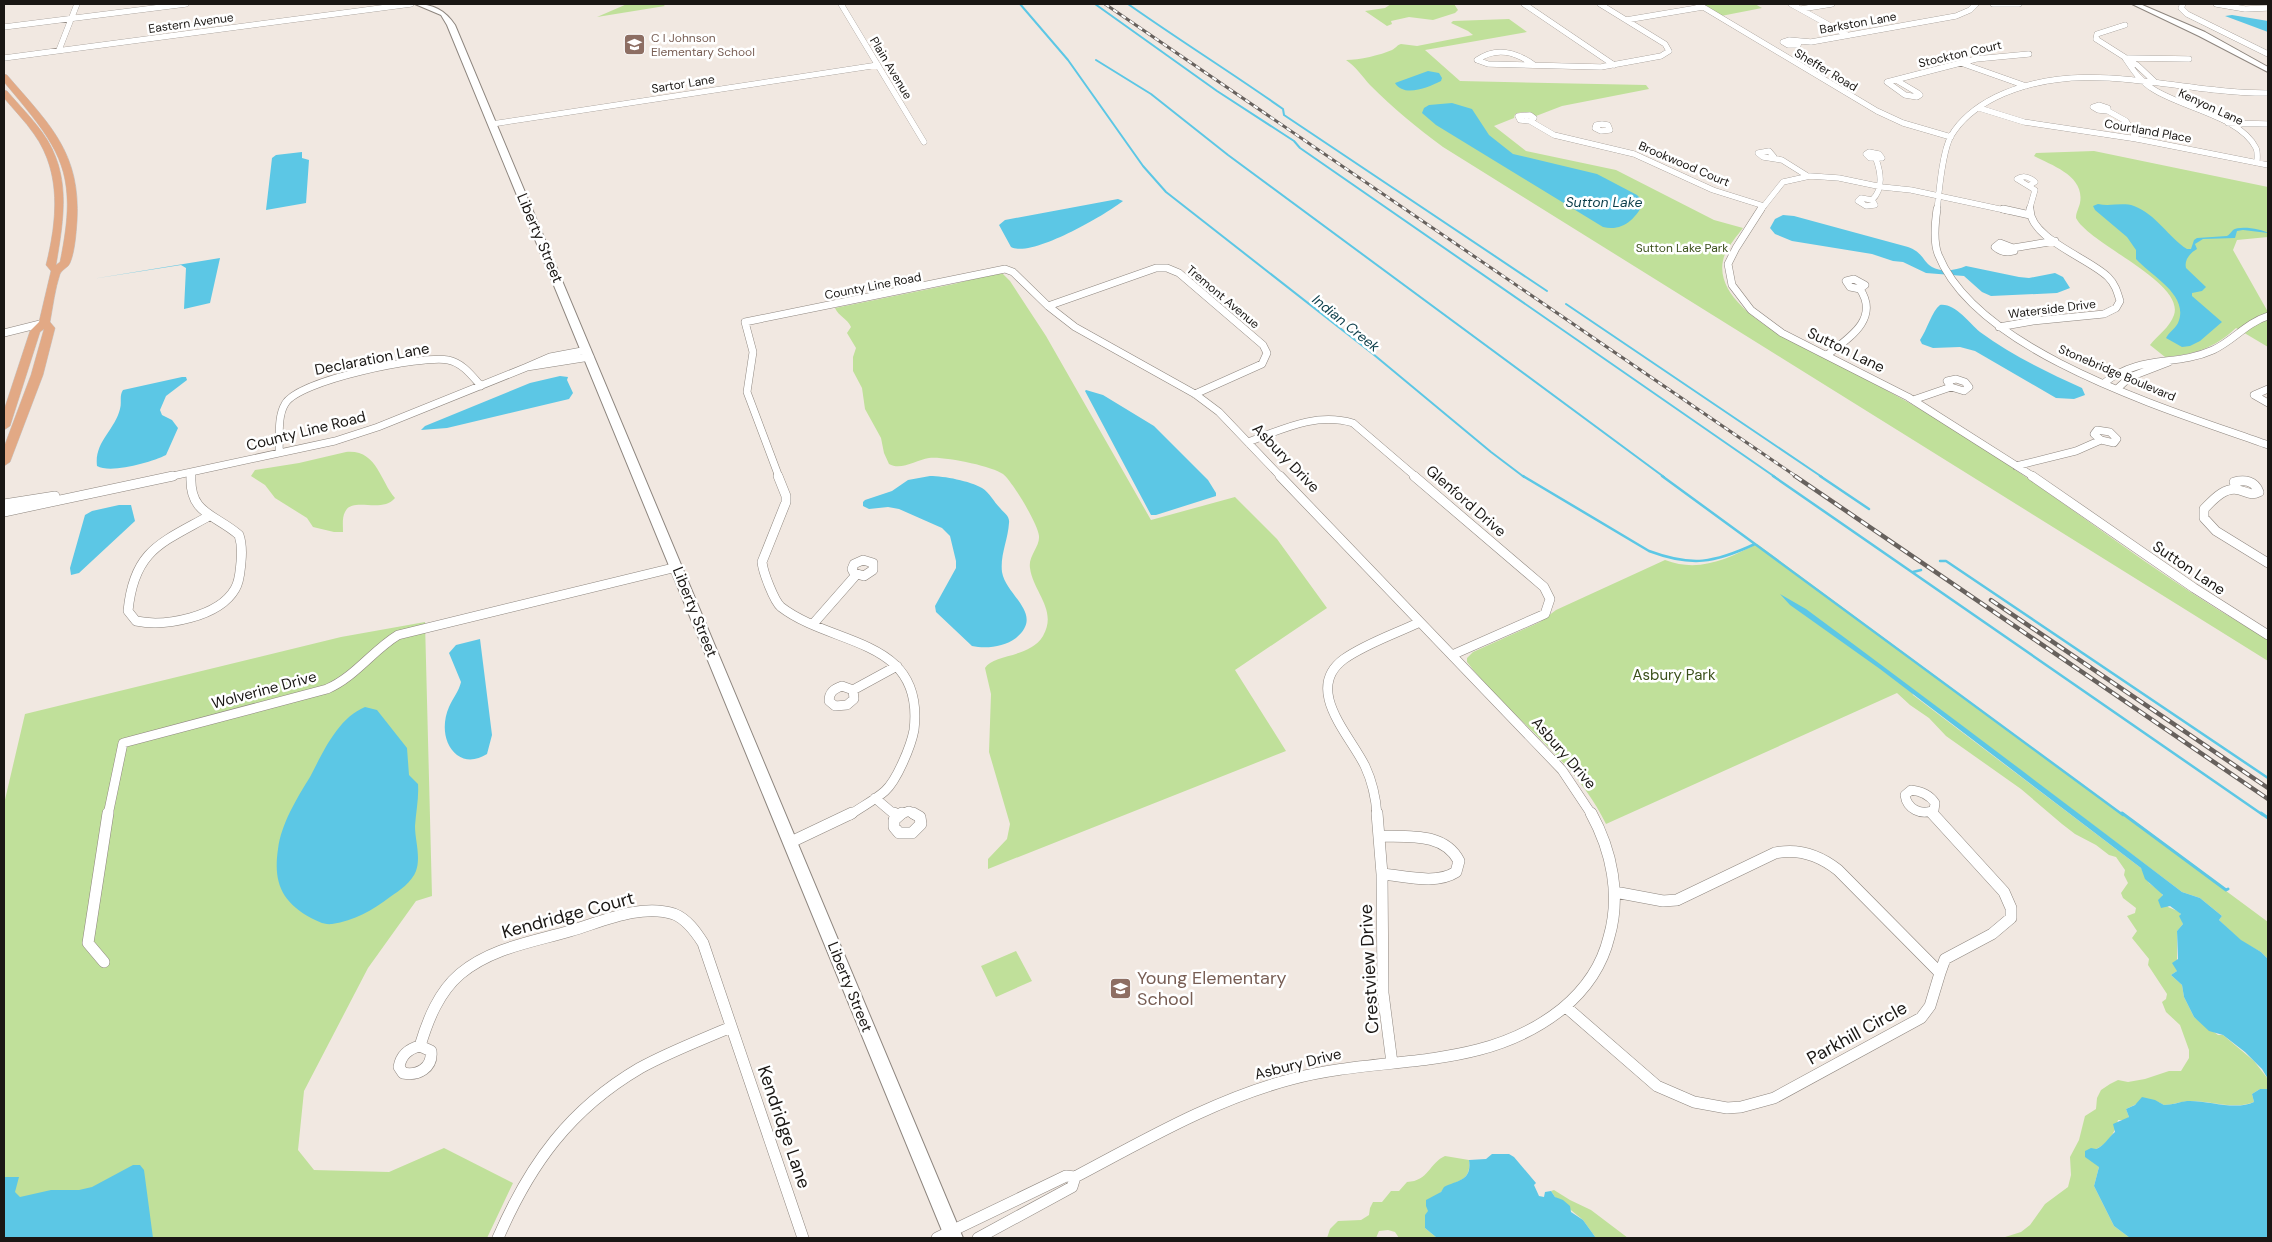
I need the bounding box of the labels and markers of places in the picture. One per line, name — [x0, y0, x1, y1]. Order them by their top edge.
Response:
place label: C I Johnson Elementary School — [651, 30, 755, 60]
school or university icon: C I Johnson Elementary School — [623, 33, 647, 57]
place label: Young Elementary School — [1137, 966, 1287, 1011]
school or university icon: Young Elementary School — [1109, 976, 1133, 1000]

